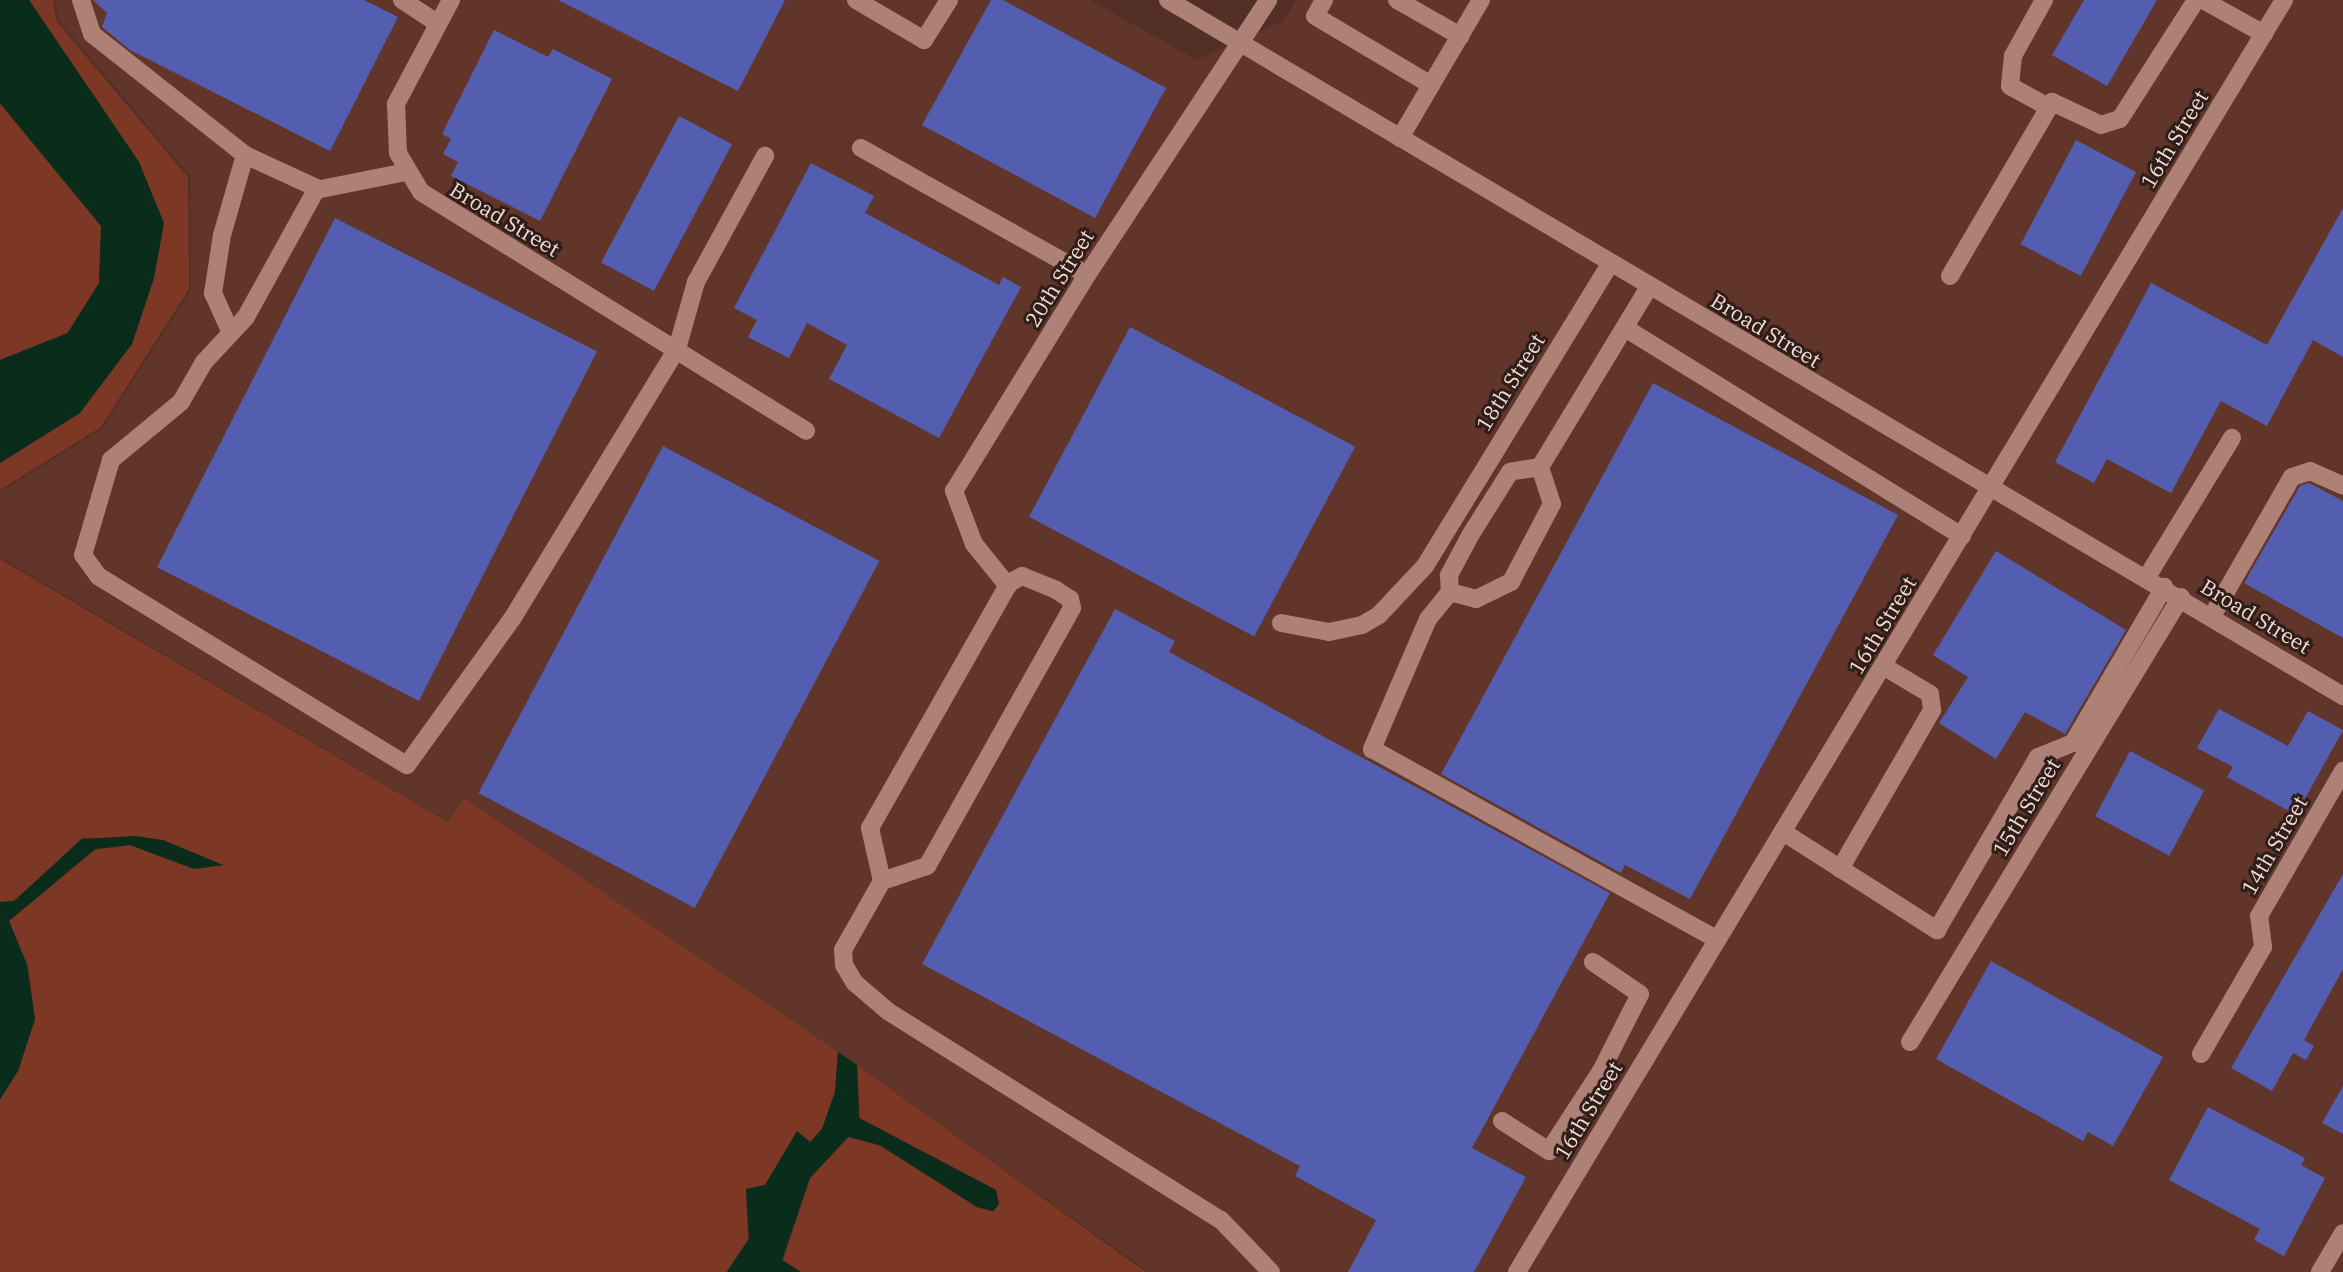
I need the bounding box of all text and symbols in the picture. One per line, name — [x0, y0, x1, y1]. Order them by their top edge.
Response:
street label: 16th Street — [2135, 86, 2213, 192]
street label: Broad Street — [446, 176, 564, 262]
street label: 20th Street — [1019, 225, 1099, 331]
street label: Broad Street — [1707, 287, 1825, 373]
street label: 18th Street — [1470, 329, 1550, 435]
street label: 16th Street — [1843, 572, 1921, 678]
street label: Broad Street — [2197, 573, 2315, 659]
street label: 15th Street — [1987, 754, 2065, 860]
street label: 14th Street — [2236, 791, 2312, 899]
street label: 16th Street — [1549, 1057, 1627, 1163]

